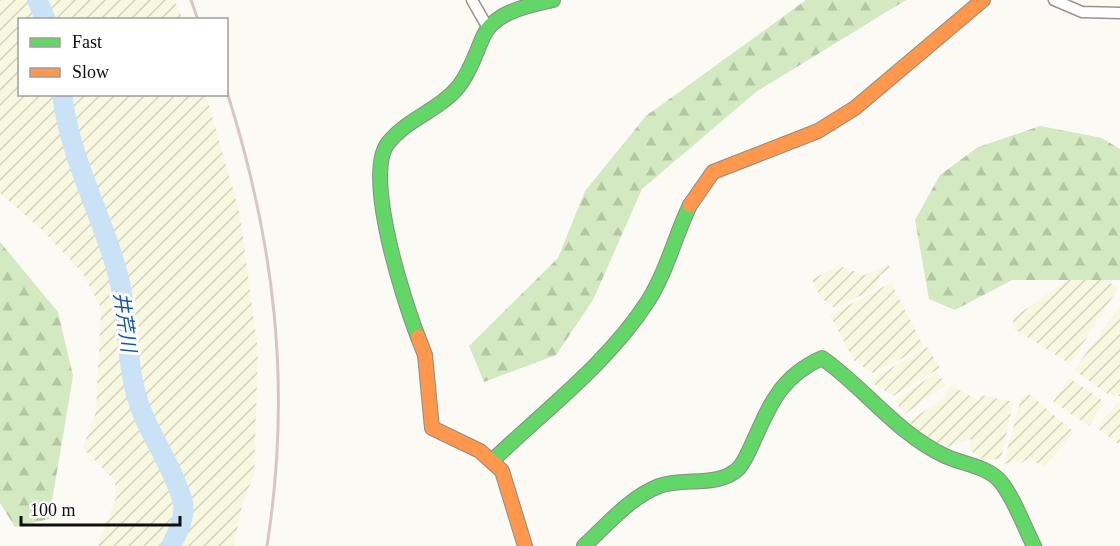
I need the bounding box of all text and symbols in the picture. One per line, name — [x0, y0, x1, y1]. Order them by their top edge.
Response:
legend — [18, 18, 228, 96]
text: Fast — [72, 32, 102, 52]
text: Slow — [72, 62, 109, 82]
water label: 井芹川 — [110, 291, 140, 355]
scale bar — [21, 489, 180, 527]
text: 100 m — [30, 500, 76, 520]

